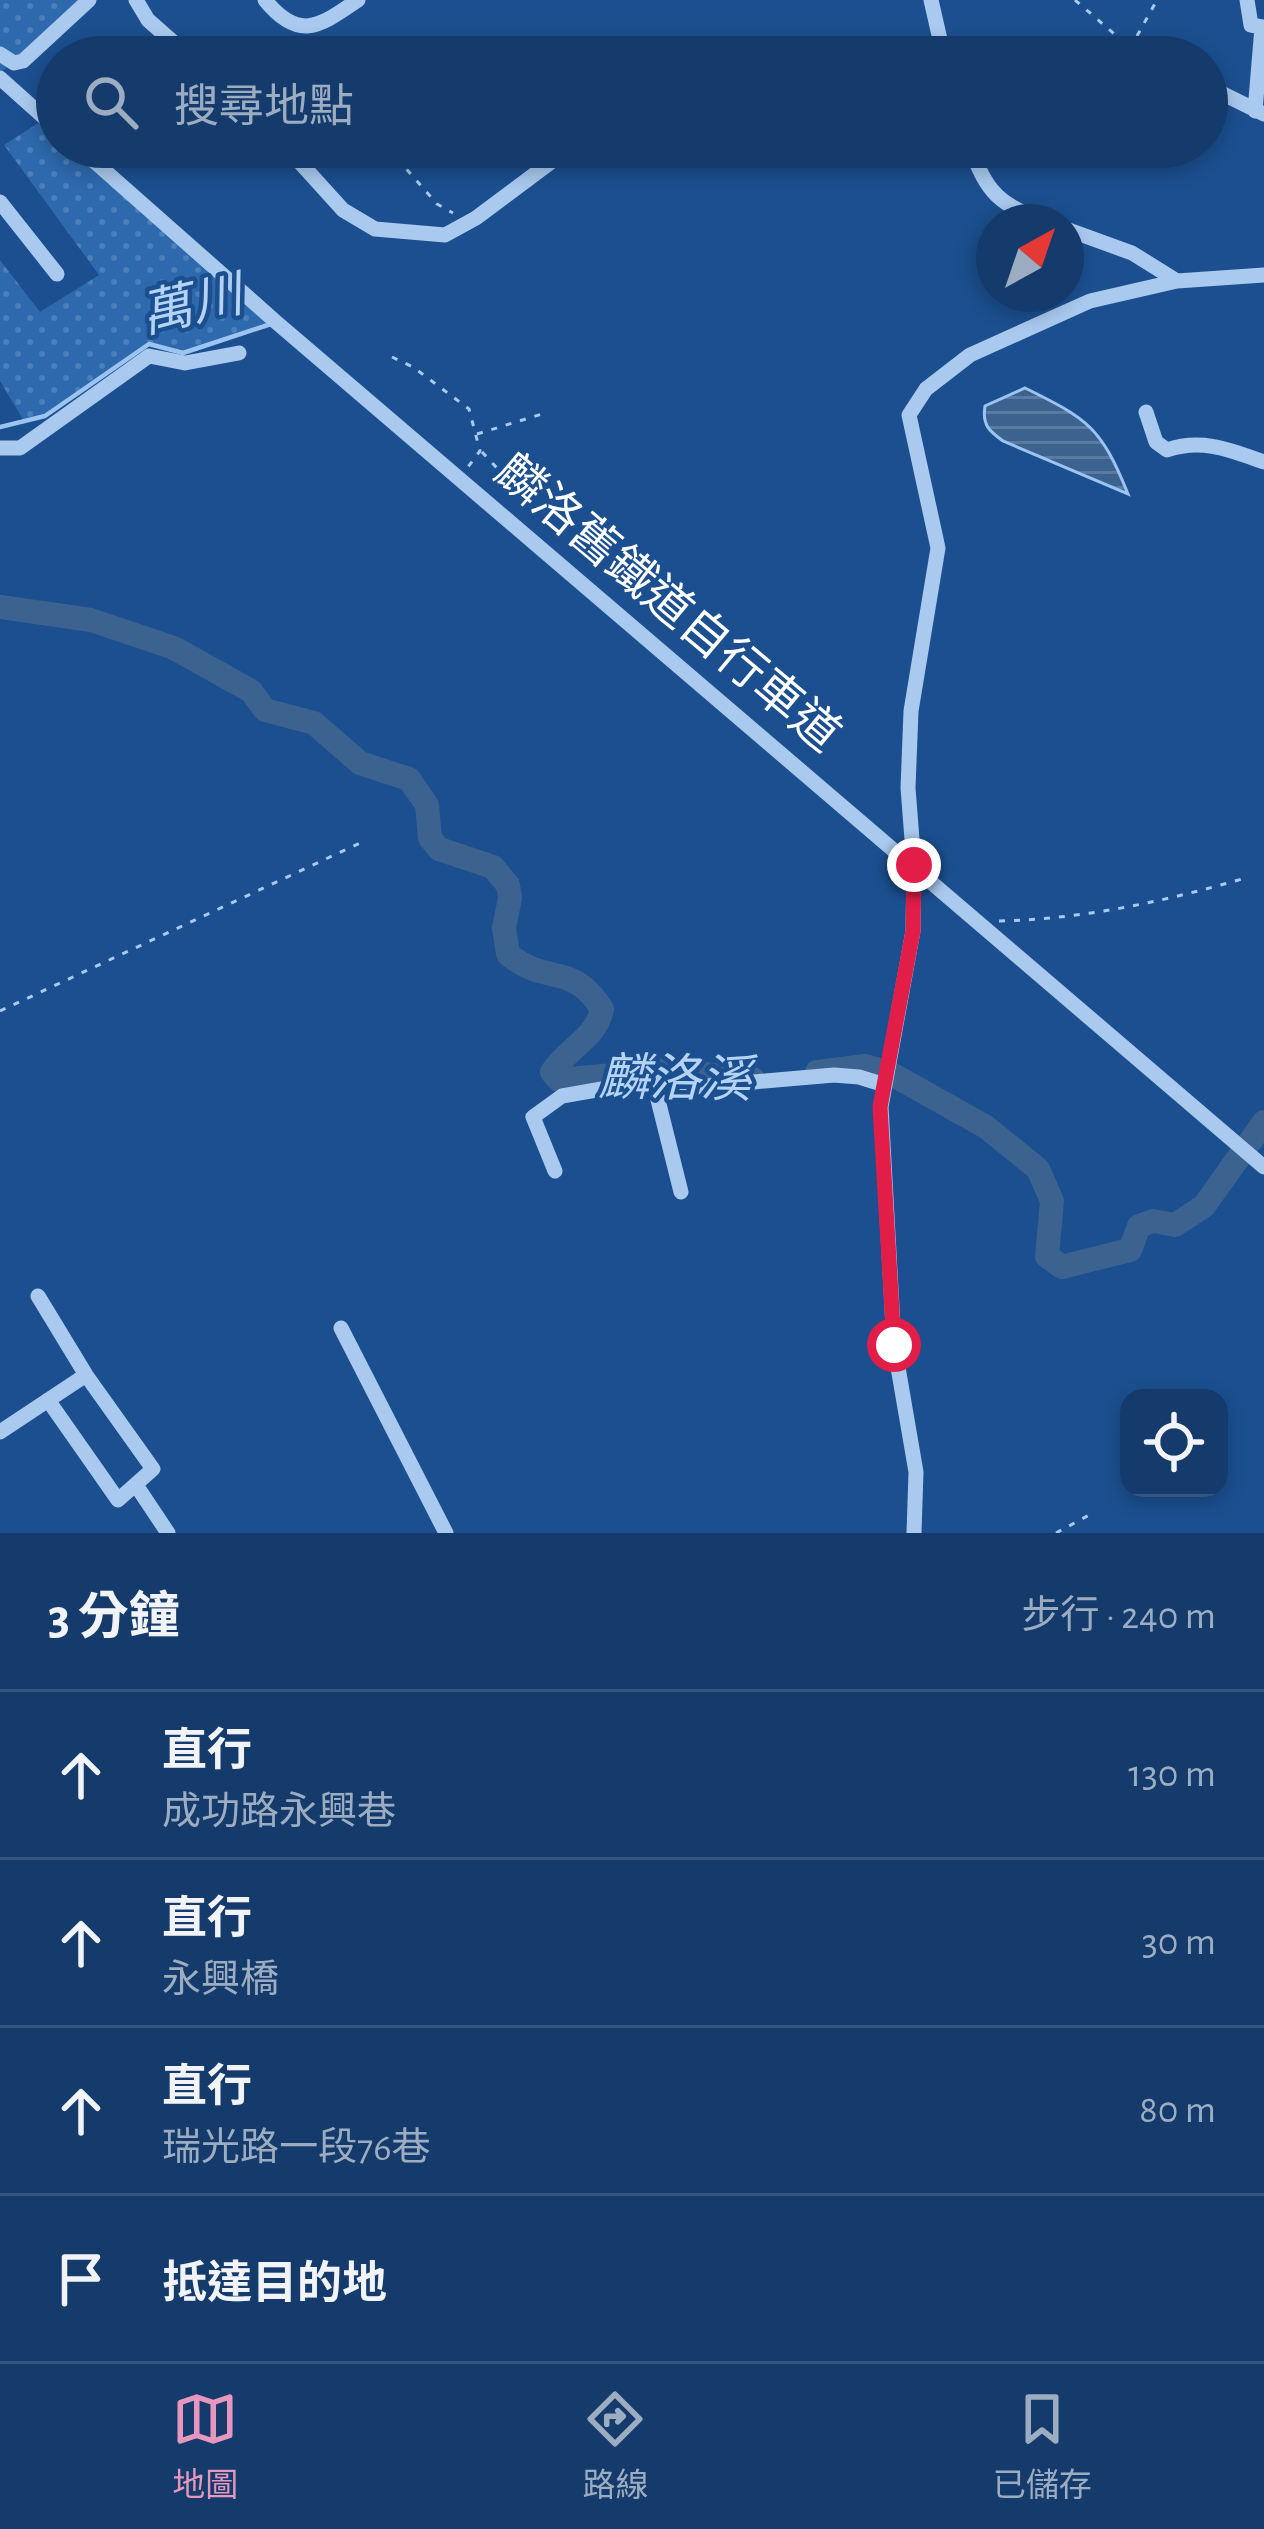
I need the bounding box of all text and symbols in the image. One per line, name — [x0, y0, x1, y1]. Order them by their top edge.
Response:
search box — [36, 36, 1228, 168]
icon: search — [78, 69, 144, 135]
text: 搜尋地點 — [174, 85, 354, 130]
north arrow — [976, 204, 1084, 312]
water label: 萬川 — [136, 267, 252, 342]
street label: 麟洛舊鐵道自行車道 — [486, 444, 850, 761]
route end — [887, 838, 941, 892]
water label: 麟洛溪 — [598, 1051, 758, 1107]
route start — [867, 1318, 921, 1372]
map controls — [1120, 1389, 1228, 1497]
button: locate — [1120, 1389, 1228, 1497]
text: 3 分鐘 — [48, 1592, 180, 1643]
text: 步行 · 240 m — [1021, 1597, 1216, 1636]
text: 直行 — [162, 1729, 252, 1774]
icon: ahead — [48, 1742, 114, 1808]
text: 130 m — [1128, 1755, 1216, 1794]
text: 成功路永興巷 — [162, 1793, 396, 1832]
text: 直行 — [162, 1897, 252, 1942]
icon: ahead — [48, 1910, 114, 1976]
text: 30 m — [1142, 1923, 1216, 1962]
text: 永興橋 — [162, 1961, 279, 2000]
text: 直行 — [162, 2065, 252, 2110]
icon: ahead — [48, 2078, 114, 2144]
text: 80 m — [1139, 2091, 1216, 2130]
text: 瑞光路一段76巷 — [162, 2129, 431, 2168]
icon: arrive — [48, 2246, 114, 2312]
text: 抵達目的地 — [162, 2262, 387, 2307]
tab: 地圖 — [172, 2386, 238, 2507]
tab: 路線 — [582, 2386, 648, 2507]
tab: 已儲存 — [993, 2386, 1092, 2507]

